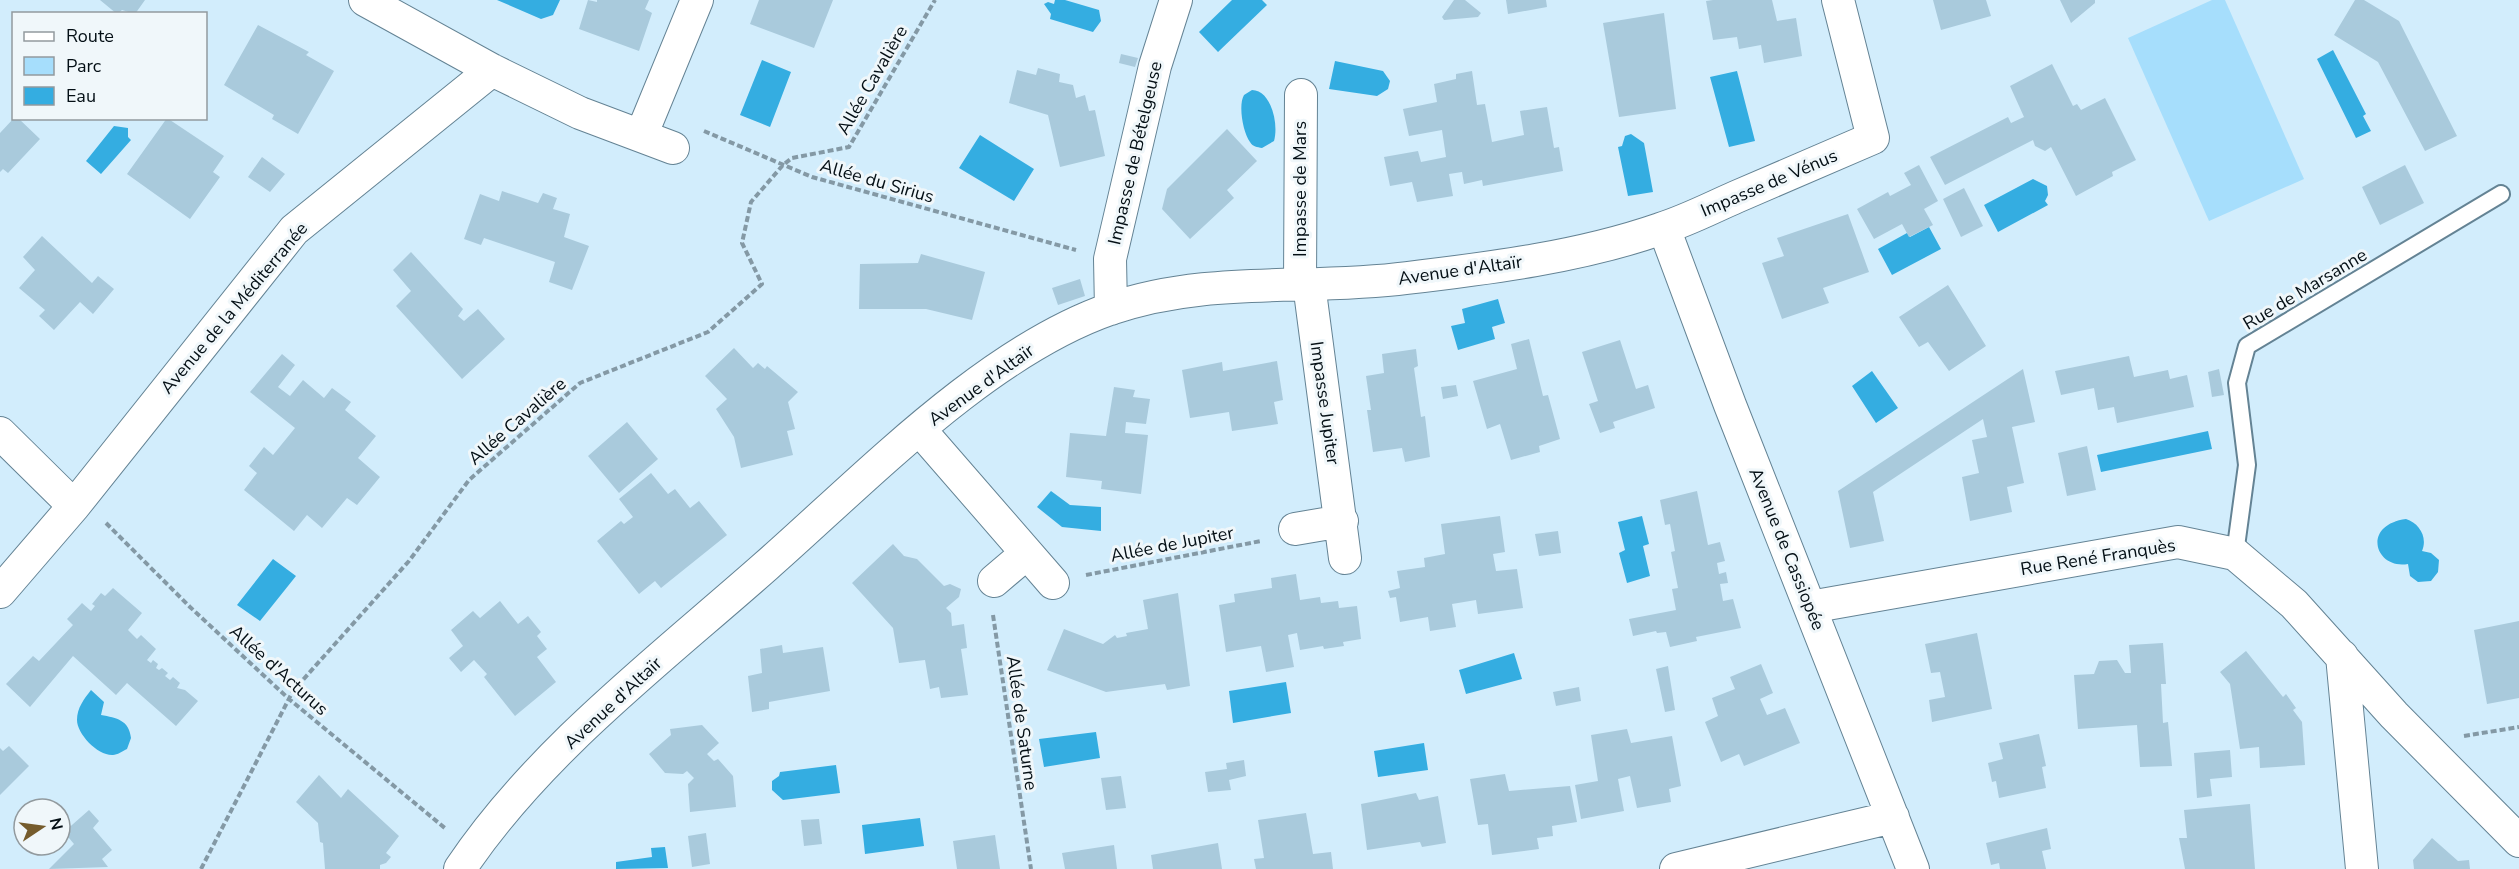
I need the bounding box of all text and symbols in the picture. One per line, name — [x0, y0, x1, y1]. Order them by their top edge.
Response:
legend — [12, 12, 207, 120]
street label: Allée Cavalière — [831, 21, 913, 139]
text: Route — [66, 24, 114, 48]
text: Parc — [66, 54, 101, 78]
street label: Impasse de Bételgeuse — [1102, 59, 1168, 247]
text: Eau — [66, 84, 96, 108]
street label: Impasse de Mars — [1288, 121, 1312, 257]
street label: Impasse de Vénus — [1697, 143, 1841, 223]
street label: Allée du Sirius — [817, 153, 937, 209]
street label: Avenue de la Méditerranée — [155, 217, 313, 399]
street label: Rue de Marsanne — [2239, 243, 2371, 335]
street label: Avenue d'Altaïr — [1396, 249, 1524, 291]
street label: Avenue d'Altaïr — [923, 338, 1039, 431]
street label: Impasse Jupiter — [1304, 340, 1346, 467]
street label: Allée Cavalière — [463, 372, 571, 470]
street label: Avenue de Cassiopée — [1743, 464, 1831, 634]
street label: Allée de Jupiter — [1108, 520, 1236, 568]
street label: Rue René Franquès — [2019, 533, 2177, 581]
street label: Allée d'Acturus — [225, 619, 333, 721]
street label: Avenue d'Altaïr — [559, 651, 667, 754]
street label: Allée de Saturne — [1001, 654, 1043, 792]
north arrow — [12, 797, 72, 857]
text: N — [44, 816, 68, 832]

